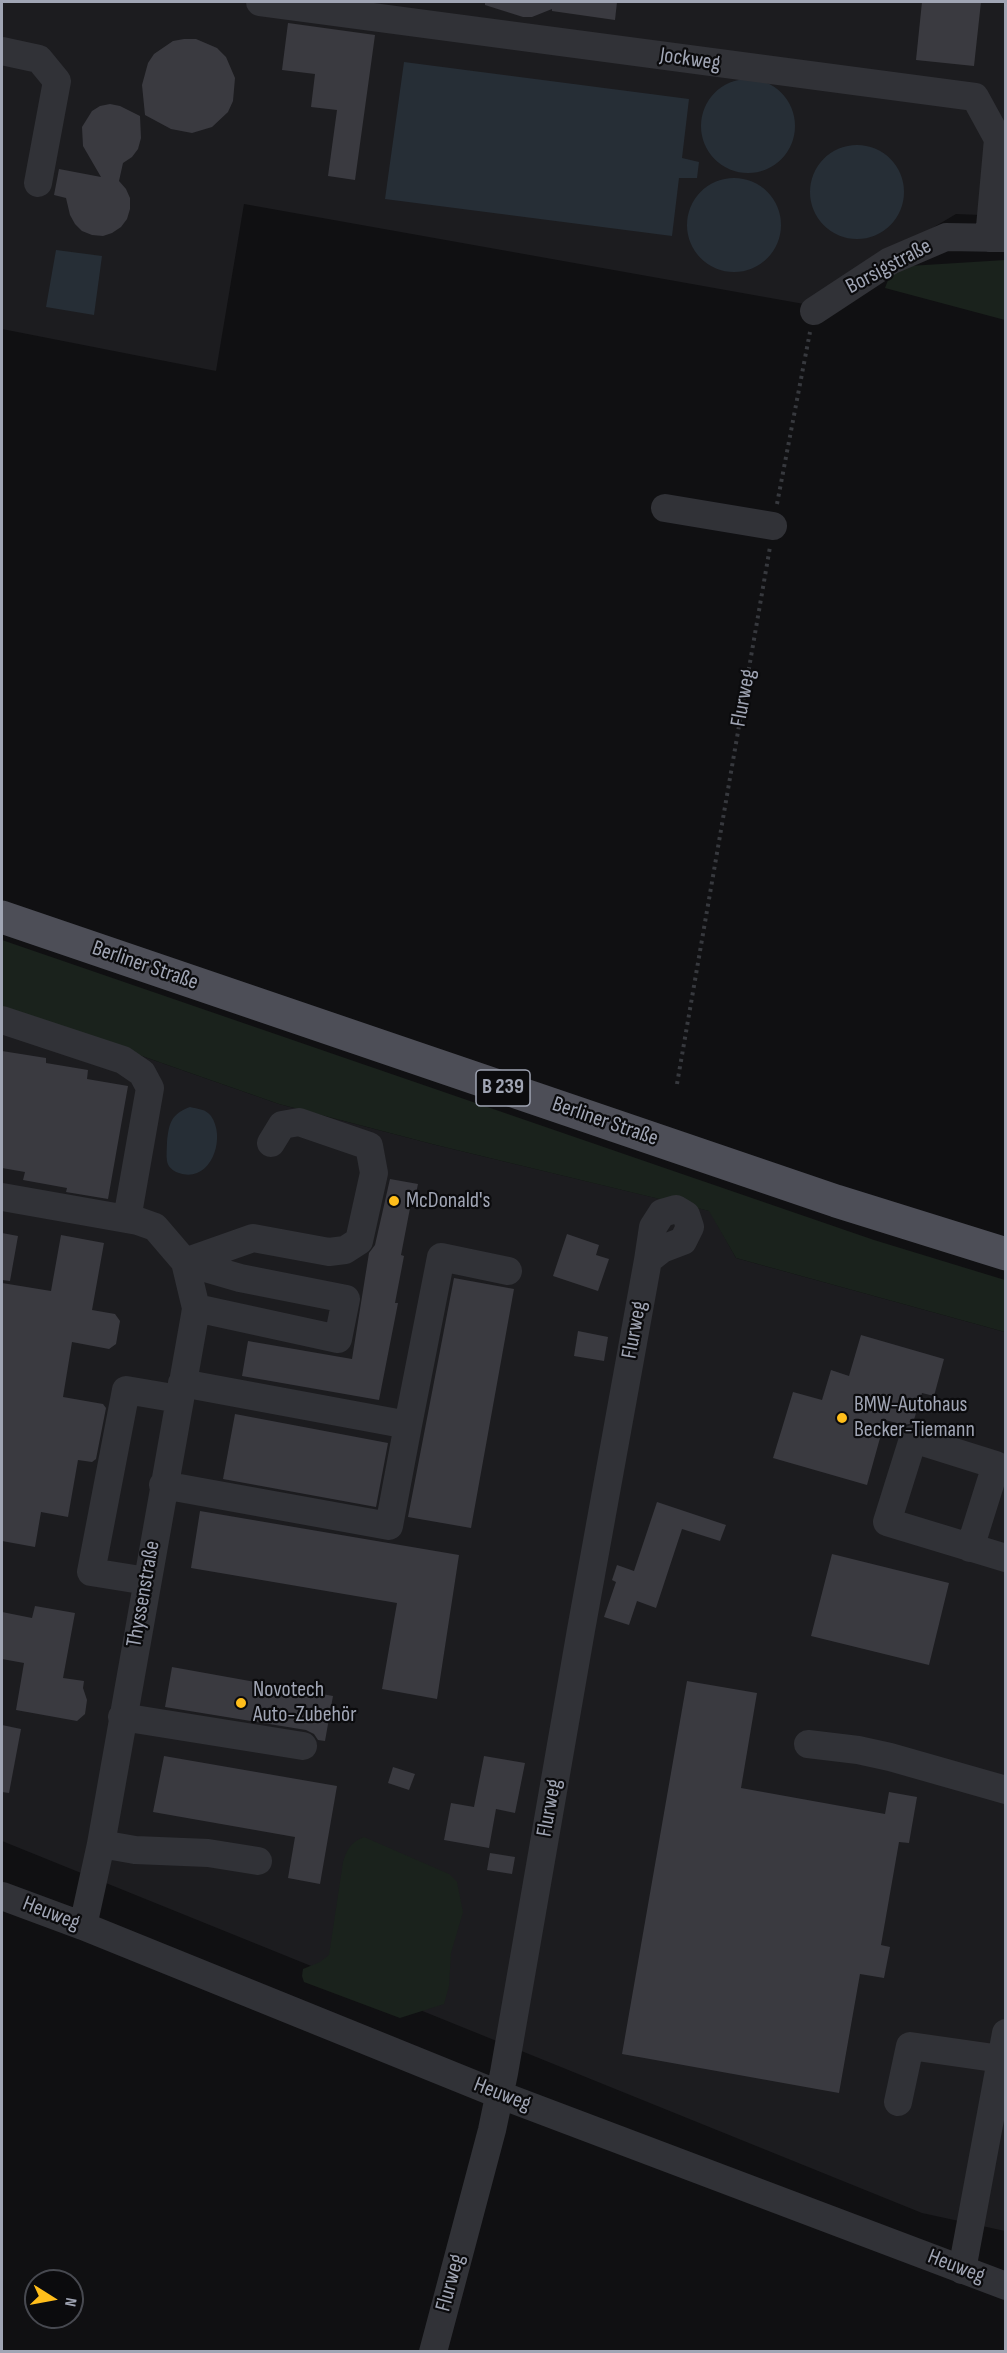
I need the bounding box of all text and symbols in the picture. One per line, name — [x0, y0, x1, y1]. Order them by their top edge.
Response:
street label: Jockweg — [658, 43, 722, 77]
street label: Borsigstraße — [842, 234, 936, 300]
street label: Flurweg — [726, 667, 762, 729]
street label: Berliner Straße — [89, 936, 201, 996]
road number: B 239 — [476, 1070, 530, 1106]
street label: Berliner Straße — [549, 1092, 661, 1152]
place label: McDonald's — [406, 1188, 490, 1214]
marker: McDonald's — [387, 1194, 401, 1208]
street label: Flurweg — [617, 1299, 653, 1361]
place label: BMW-Autohaus Becker-Tiemann — [854, 1392, 975, 1444]
marker: BMW-Autohaus Becker-Tiemann — [835, 1411, 849, 1425]
street label: Thyssenstraße — [122, 1539, 166, 1649]
place label: Novotech Auto-Zubehör — [253, 1677, 356, 1729]
marker: Novotech Auto-Zubehör — [234, 1696, 248, 1710]
street label: Flurweg — [532, 1777, 568, 1839]
street label: Heuweg — [19, 1891, 83, 1937]
street label: Heuweg — [470, 2072, 534, 2118]
street label: Heuweg — [924, 2244, 988, 2290]
street label: Flurweg — [431, 2251, 471, 2315]
north arrow — [24, 2269, 84, 2329]
text: N — [60, 2296, 80, 2308]

